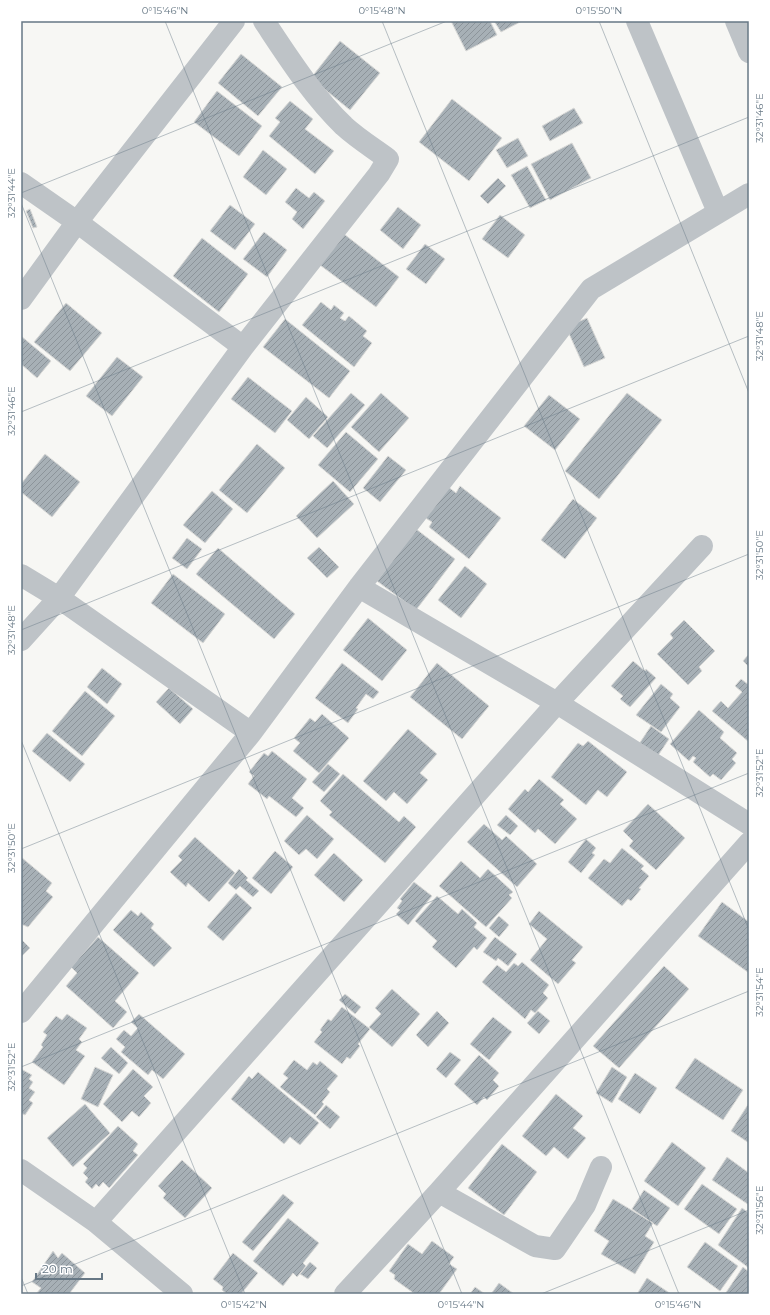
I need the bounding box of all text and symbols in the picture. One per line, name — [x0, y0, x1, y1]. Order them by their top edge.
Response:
text: 0°15'46"N — [142, 4, 188, 17]
text: 0°15'48"N — [358, 4, 406, 17]
text: 0°15'50"N — [576, 4, 622, 17]
text: 32°31'46"E — [753, 93, 766, 143]
text: 32°31'44"E — [5, 168, 18, 218]
text: 32°31'48"E — [753, 311, 766, 361]
text: 32°31'46"E — [5, 386, 18, 436]
text: 32°31'50"E — [753, 530, 766, 580]
text: 32°31'48"E — [5, 605, 18, 655]
text: 32°31'52"E — [753, 748, 766, 797]
text: 32°31'50"E — [5, 823, 18, 873]
text: 32°31'54"E — [753, 967, 766, 1017]
text: 32°31'52"E — [5, 1042, 18, 1091]
text: 32°31'56"E — [753, 1185, 766, 1235]
scale bar — [36, 1255, 102, 1281]
text: 20 m — [42, 1261, 73, 1276]
text: 0°15'42"N — [221, 1298, 267, 1311]
text: 0°15'44"N — [438, 1298, 484, 1311]
text: 0°15'46"N — [655, 1298, 701, 1311]

